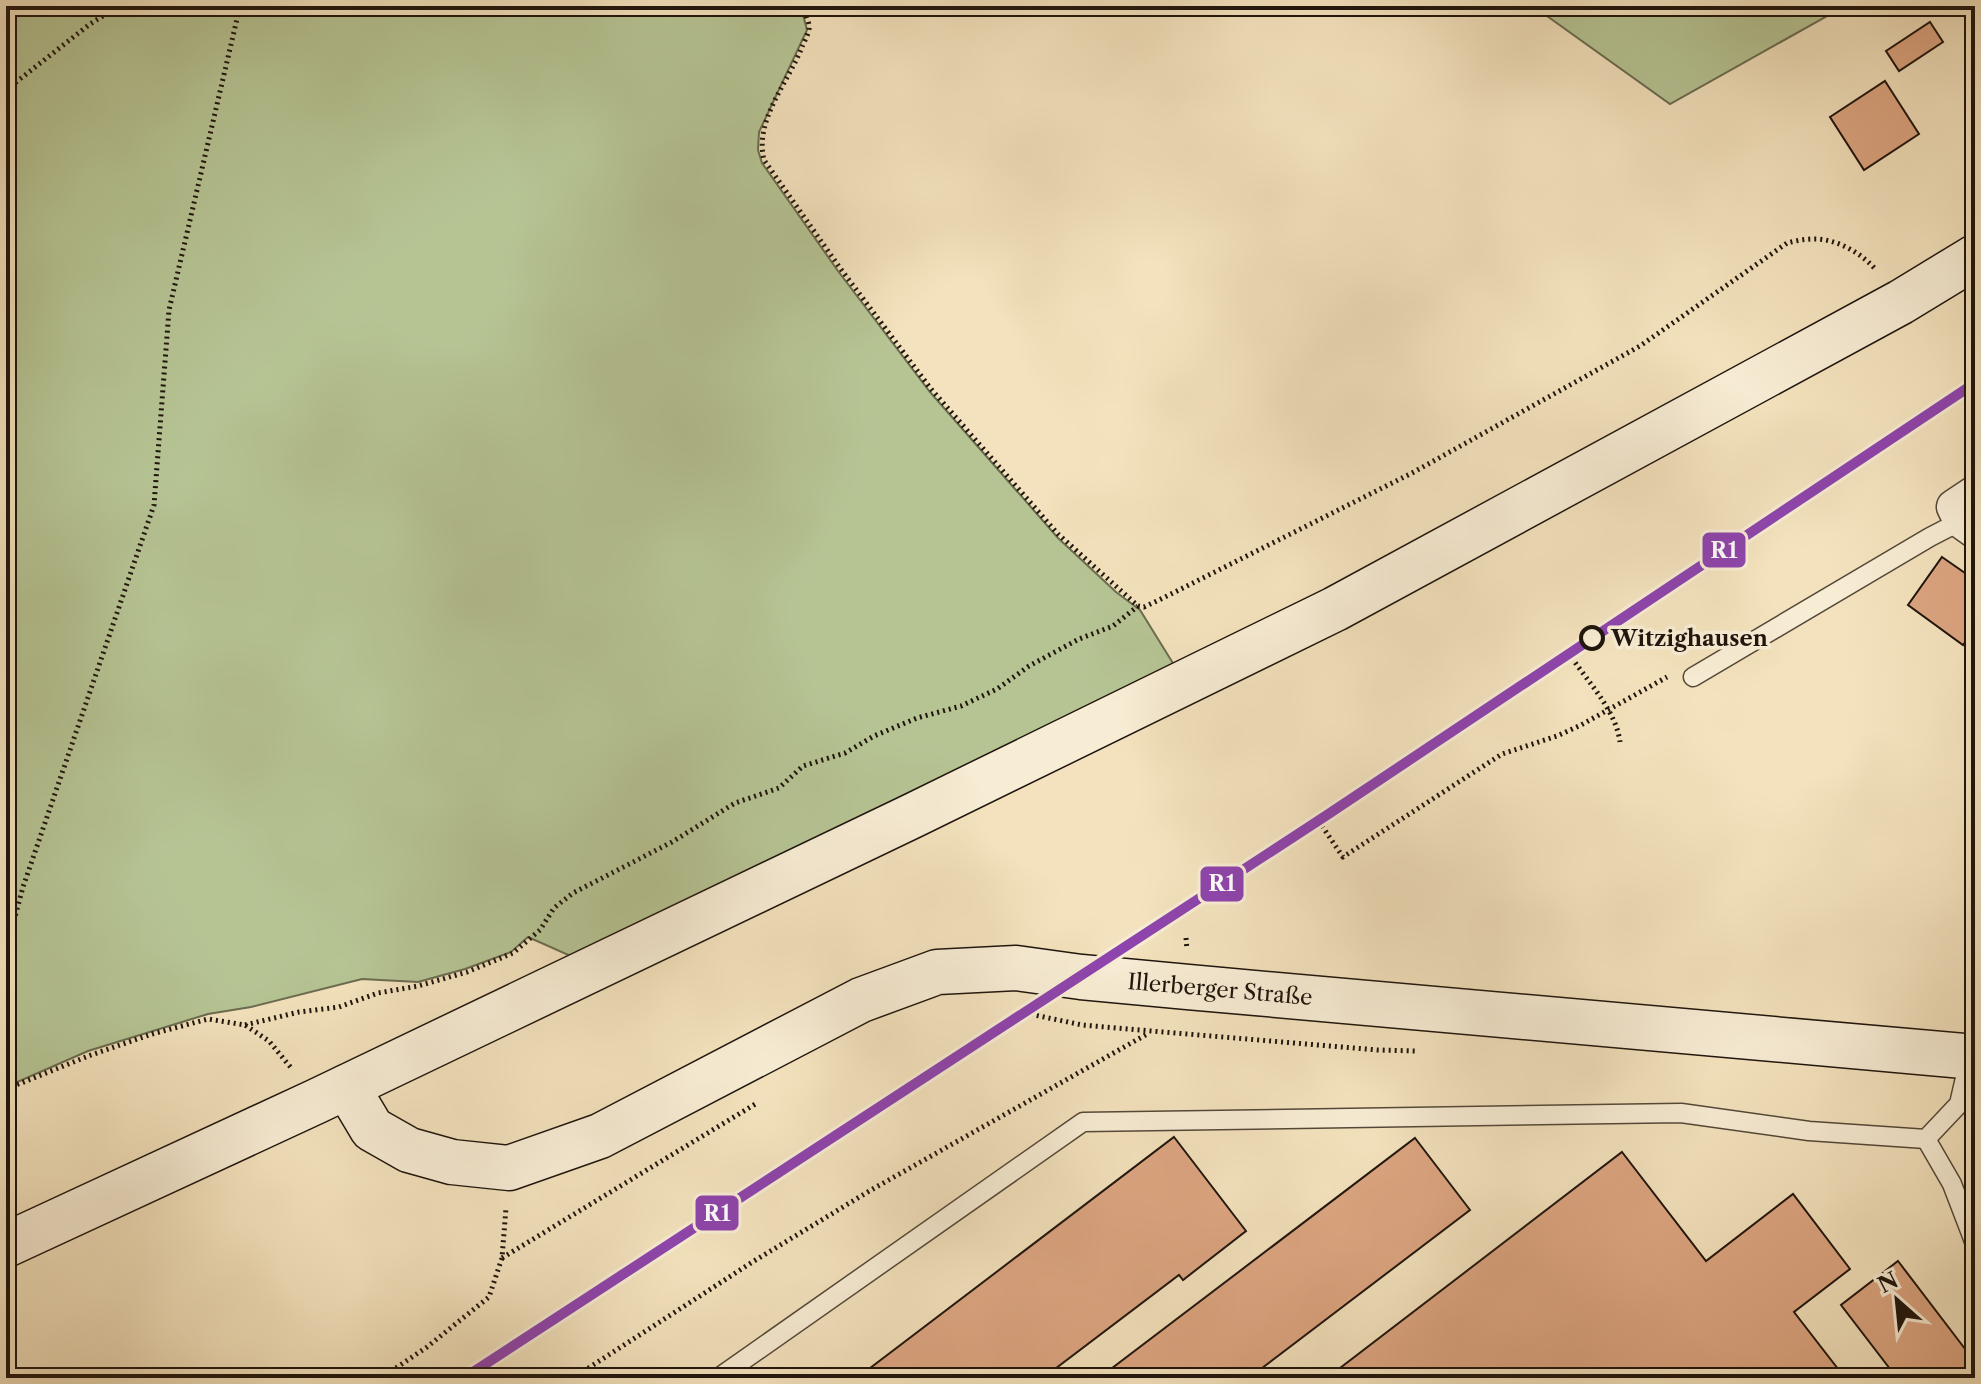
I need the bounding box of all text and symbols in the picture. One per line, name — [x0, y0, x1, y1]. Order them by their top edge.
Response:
line badge: R1 — [1701, 531, 1747, 569]
text: R1 — [1710, 537, 1738, 564]
place label: Witzighausen — [1610, 625, 1768, 652]
marker: Witzighausen — [1580, 626, 1604, 650]
line badge: R1 — [1199, 865, 1245, 903]
text: R1 — [1208, 870, 1236, 897]
street label: Illerberger Straße — [1126, 968, 1314, 1011]
line badge: R1 — [694, 1194, 740, 1232]
text: R1 — [703, 1200, 731, 1227]
north arrow — [1857, 1260, 1937, 1340]
text: N — [1873, 1266, 1903, 1299]

